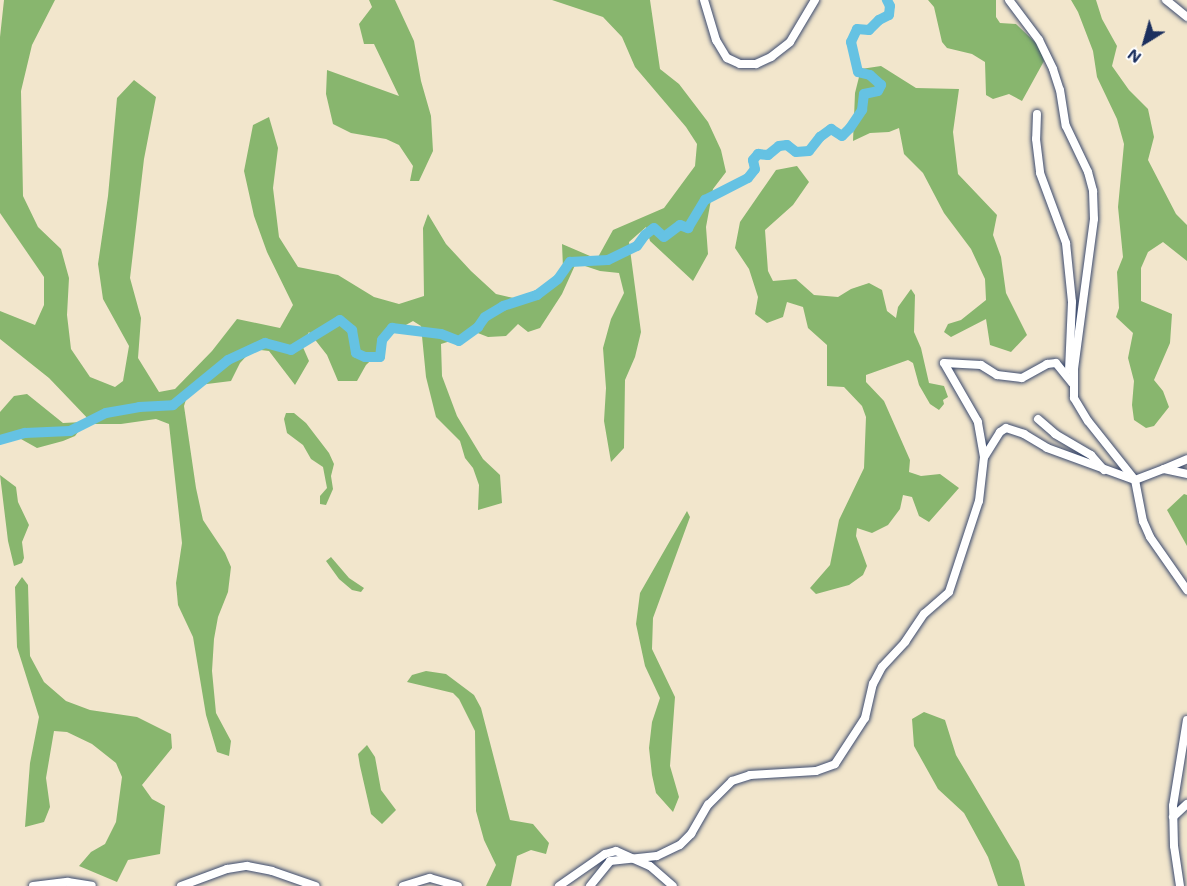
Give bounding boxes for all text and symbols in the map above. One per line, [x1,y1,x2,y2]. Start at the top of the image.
north arrow [1115,12,1175,72]
text: N [1123,45,1145,69]

